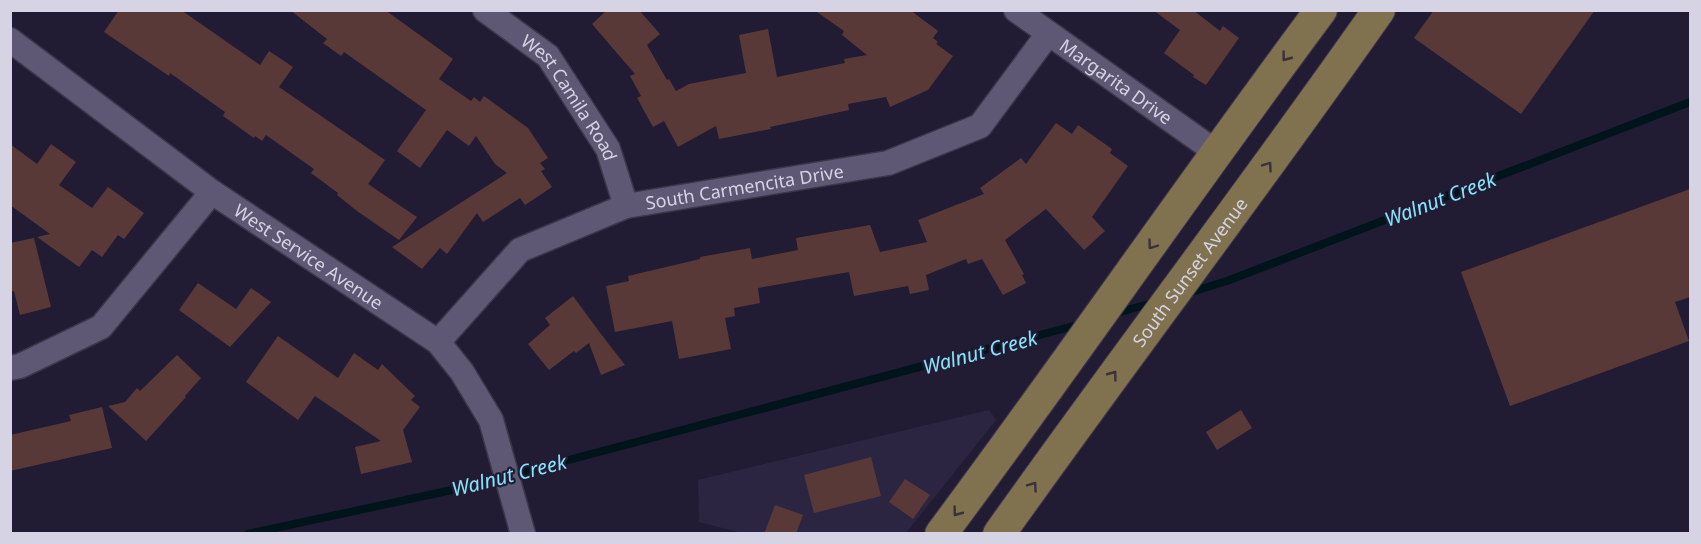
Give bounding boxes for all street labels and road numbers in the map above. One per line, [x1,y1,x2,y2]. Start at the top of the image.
street label: West Camila Road [517,29,623,163]
street label: Margarita Drive [1055,33,1177,129]
street label: South Carmencita Drive [644,158,845,215]
street label: South Sunset Avenue [1127,193,1252,351]
street label: West Service Avenue [230,198,388,314]

